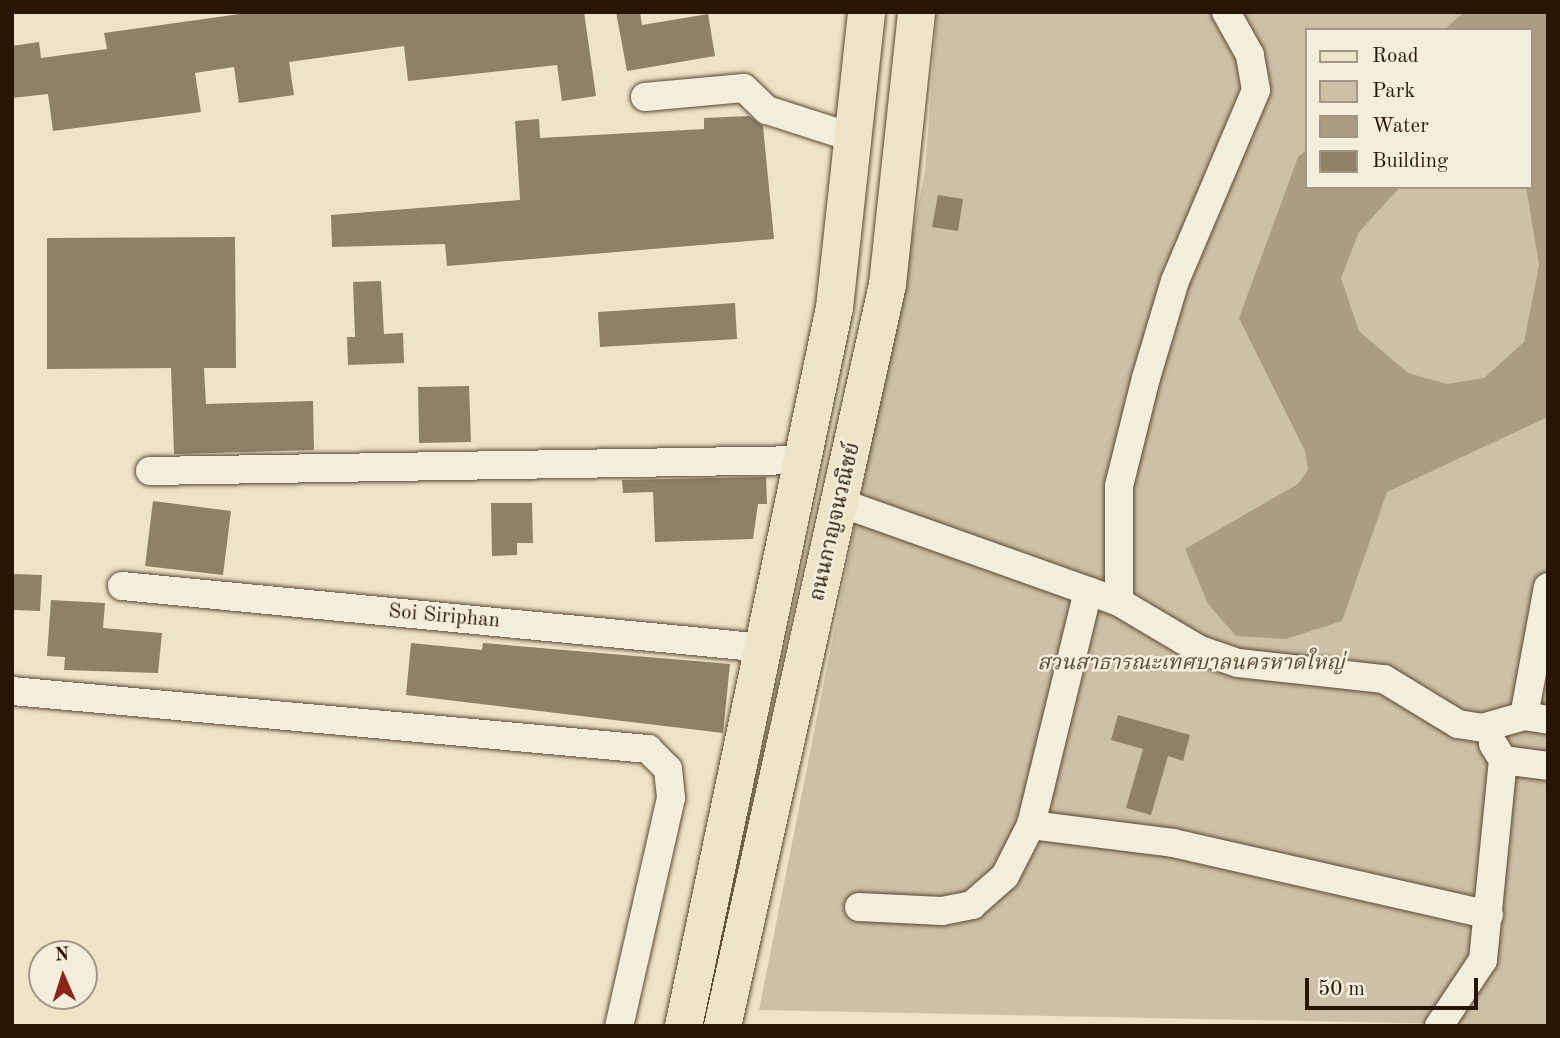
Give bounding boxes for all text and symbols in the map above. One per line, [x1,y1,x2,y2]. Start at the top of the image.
legend [1304,28,1532,189]
text: Road [1372,46,1419,67]
text: Park [1372,81,1415,102]
text: Water [1372,116,1429,137]
text: Building [1372,151,1448,172]
street label: ถนนกาญจนวณิชย์ [806,440,866,604]
street label: Soi Siriphan [387,600,501,634]
park label: สวนสาธารณะเทศบาลนครหาดใหญ่ [1037,651,1345,677]
north arrow [28,940,98,1010]
text: N [54,946,70,965]
scale bar [1308,964,1481,1008]
text: 50 m [1318,979,1365,1000]

